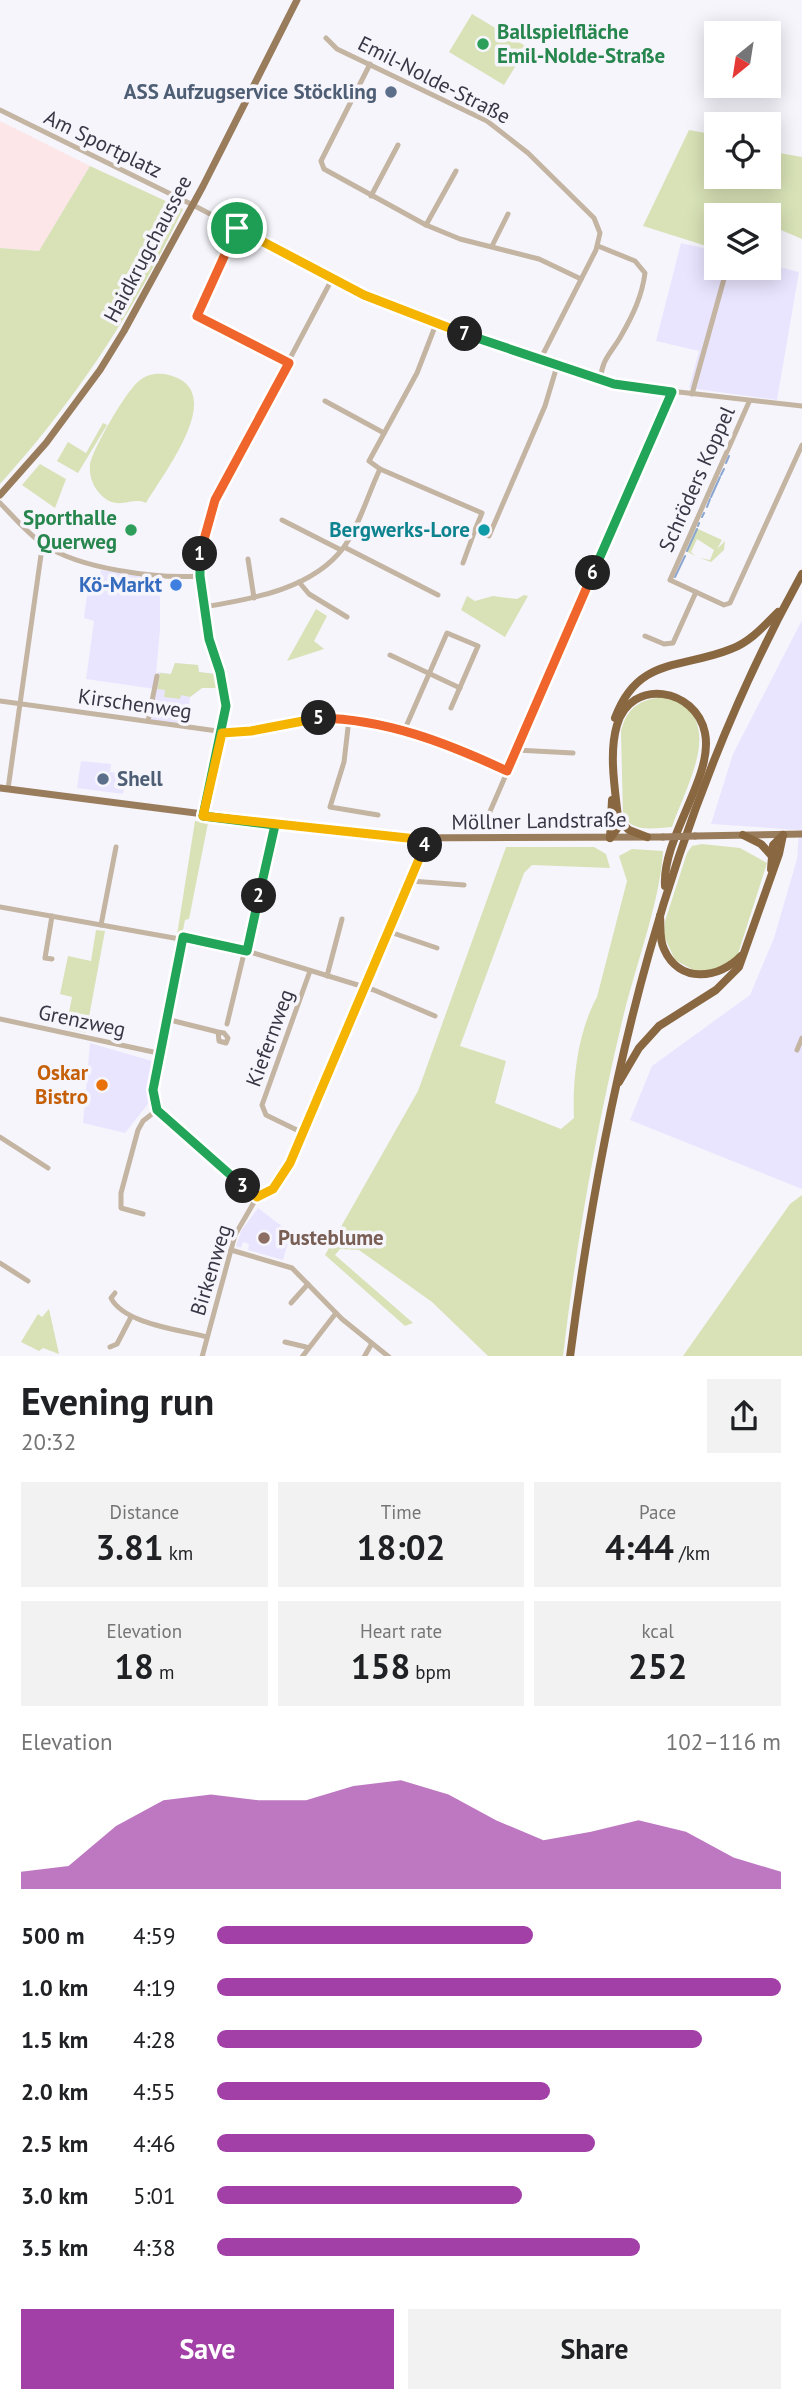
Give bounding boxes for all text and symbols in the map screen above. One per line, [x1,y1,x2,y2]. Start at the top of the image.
place label: Ballspielfläche Emil-Nolde-Straße [497,18,665,69]
north arrow [704,21,780,98]
map controls [704,21,781,280]
street label: Emil-Nolde-Straße [353,29,515,130]
marker: Ballspielfläche Emil-Nolde-Straße [475,36,491,52]
place label: ASS Aufzugservice Stöckling [124,78,377,105]
marker: ASS Aufzugservice Stöckling [383,84,399,100]
street label: Am Sportplatz [40,103,167,184]
button: locate [704,112,781,189]
street label: Haidkrugchaussee [97,171,198,327]
pin [207,198,267,258]
button: layers [704,203,781,280]
icon: arrive [218,209,256,247]
pin: 7 [448,316,482,352]
text: 7 [459,321,470,345]
street label: Schröders Koppel [652,402,741,556]
place label: Sporthalle Querweg [23,504,117,555]
place label: Bergwerks-Lore [329,516,470,543]
marker: Sporthalle Querweg [123,522,139,538]
marker: Bergwerks-Lore [476,522,492,538]
pin: 1 [182,536,218,572]
text: 1 [194,541,205,565]
pin: 6 [576,556,610,590]
text: 6 [587,560,598,584]
place label: Kö-Markt [79,571,163,598]
marker: Kö-Markt [168,577,184,593]
street label: Kirschenweg [77,682,194,725]
pin: 5 [302,700,336,736]
text: 5 [313,705,324,729]
place label: Shell [117,765,163,792]
marker: Shell [95,771,111,787]
street label: Möllner Landstraße [451,805,627,836]
pin: 4 [408,828,442,862]
text: 4 [419,832,430,856]
pin: 2 [242,878,276,914]
text: 2 [253,883,264,907]
street label: Kiefernweg [239,985,300,1090]
street label: Grenzweg [36,998,128,1043]
place label: Oskar Bistro [35,1059,89,1110]
marker: Oskar Bistro [94,1077,110,1093]
pin: 3 [226,1168,260,1204]
text: 3 [237,1173,248,1197]
street label: Birkenweg [184,1221,237,1319]
place label: Pusteblume [278,1224,384,1251]
marker: Pusteblume [256,1230,272,1246]
text: Evening run [21,1376,214,1425]
button: share [707,1379,781,1453]
text: 20:32 [21,1427,76,1456]
text: Distance [110,1500,179,1524]
text: Time [381,1500,421,1524]
text: Pace [639,1500,676,1524]
text: 3.81 [95,1524,164,1570]
text: 18:02 [357,1524,445,1570]
text: 4:44 [605,1524,674,1570]
text: km [164,1541,193,1565]
text: /km [674,1541,710,1565]
text: Elevation [106,1619,182,1643]
text: Heart rate [360,1619,442,1643]
text: kcal [641,1619,674,1643]
text: 18 [114,1643,154,1689]
text: 158 [351,1643,410,1689]
text: 252 [628,1643,687,1689]
text: m [154,1660,174,1684]
text: bpm [410,1660,451,1684]
text: Elevation [21,1727,113,1756]
text: 102–116 m [666,1727,781,1756]
text: 500 m [21,1921,84,1950]
text: 4:59 [133,1921,176,1950]
text: 1.0 km [21,1973,88,2002]
text: 4:19 [133,1973,176,2002]
text: 1.5 km [21,2025,88,2054]
text: 4:28 [133,2025,176,2054]
text: 2.0 km [21,2077,88,2106]
text: 4:55 [133,2077,176,2106]
text: 2.5 km [21,2129,88,2158]
text: 4:46 [133,2129,176,2158]
text: 3.0 km [21,2181,88,2210]
text: 5:01 [133,2181,176,2210]
text: 3.5 km [21,2233,88,2262]
text: 4:38 [133,2233,176,2262]
button: Save [21,2309,394,2389]
button: Share [408,2309,781,2389]

